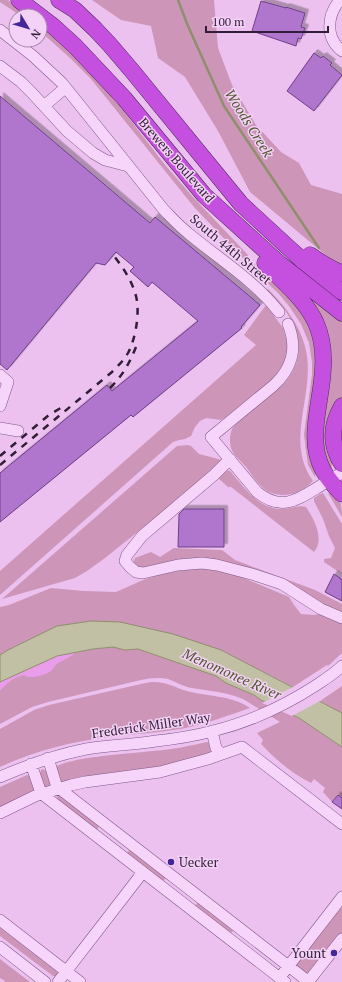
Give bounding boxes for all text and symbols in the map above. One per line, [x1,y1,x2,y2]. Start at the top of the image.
north arrow [8,8,48,48]
scale bar [206,8,328,34]
text: 100 m [212,14,245,29]
text: N [27,27,44,42]
water label: Woods Creek [221,85,278,161]
street label: Brewers Boulevard [135,114,219,206]
street label: South 44th Street [186,210,276,289]
water label: Menomonee River [179,643,285,704]
street label: Frederick Miller Way [91,708,212,742]
place label: Uecker [179,853,218,871]
marker: Uecker [166,857,176,867]
place label: Yount [292,944,326,962]
marker: Yount [329,948,339,958]

